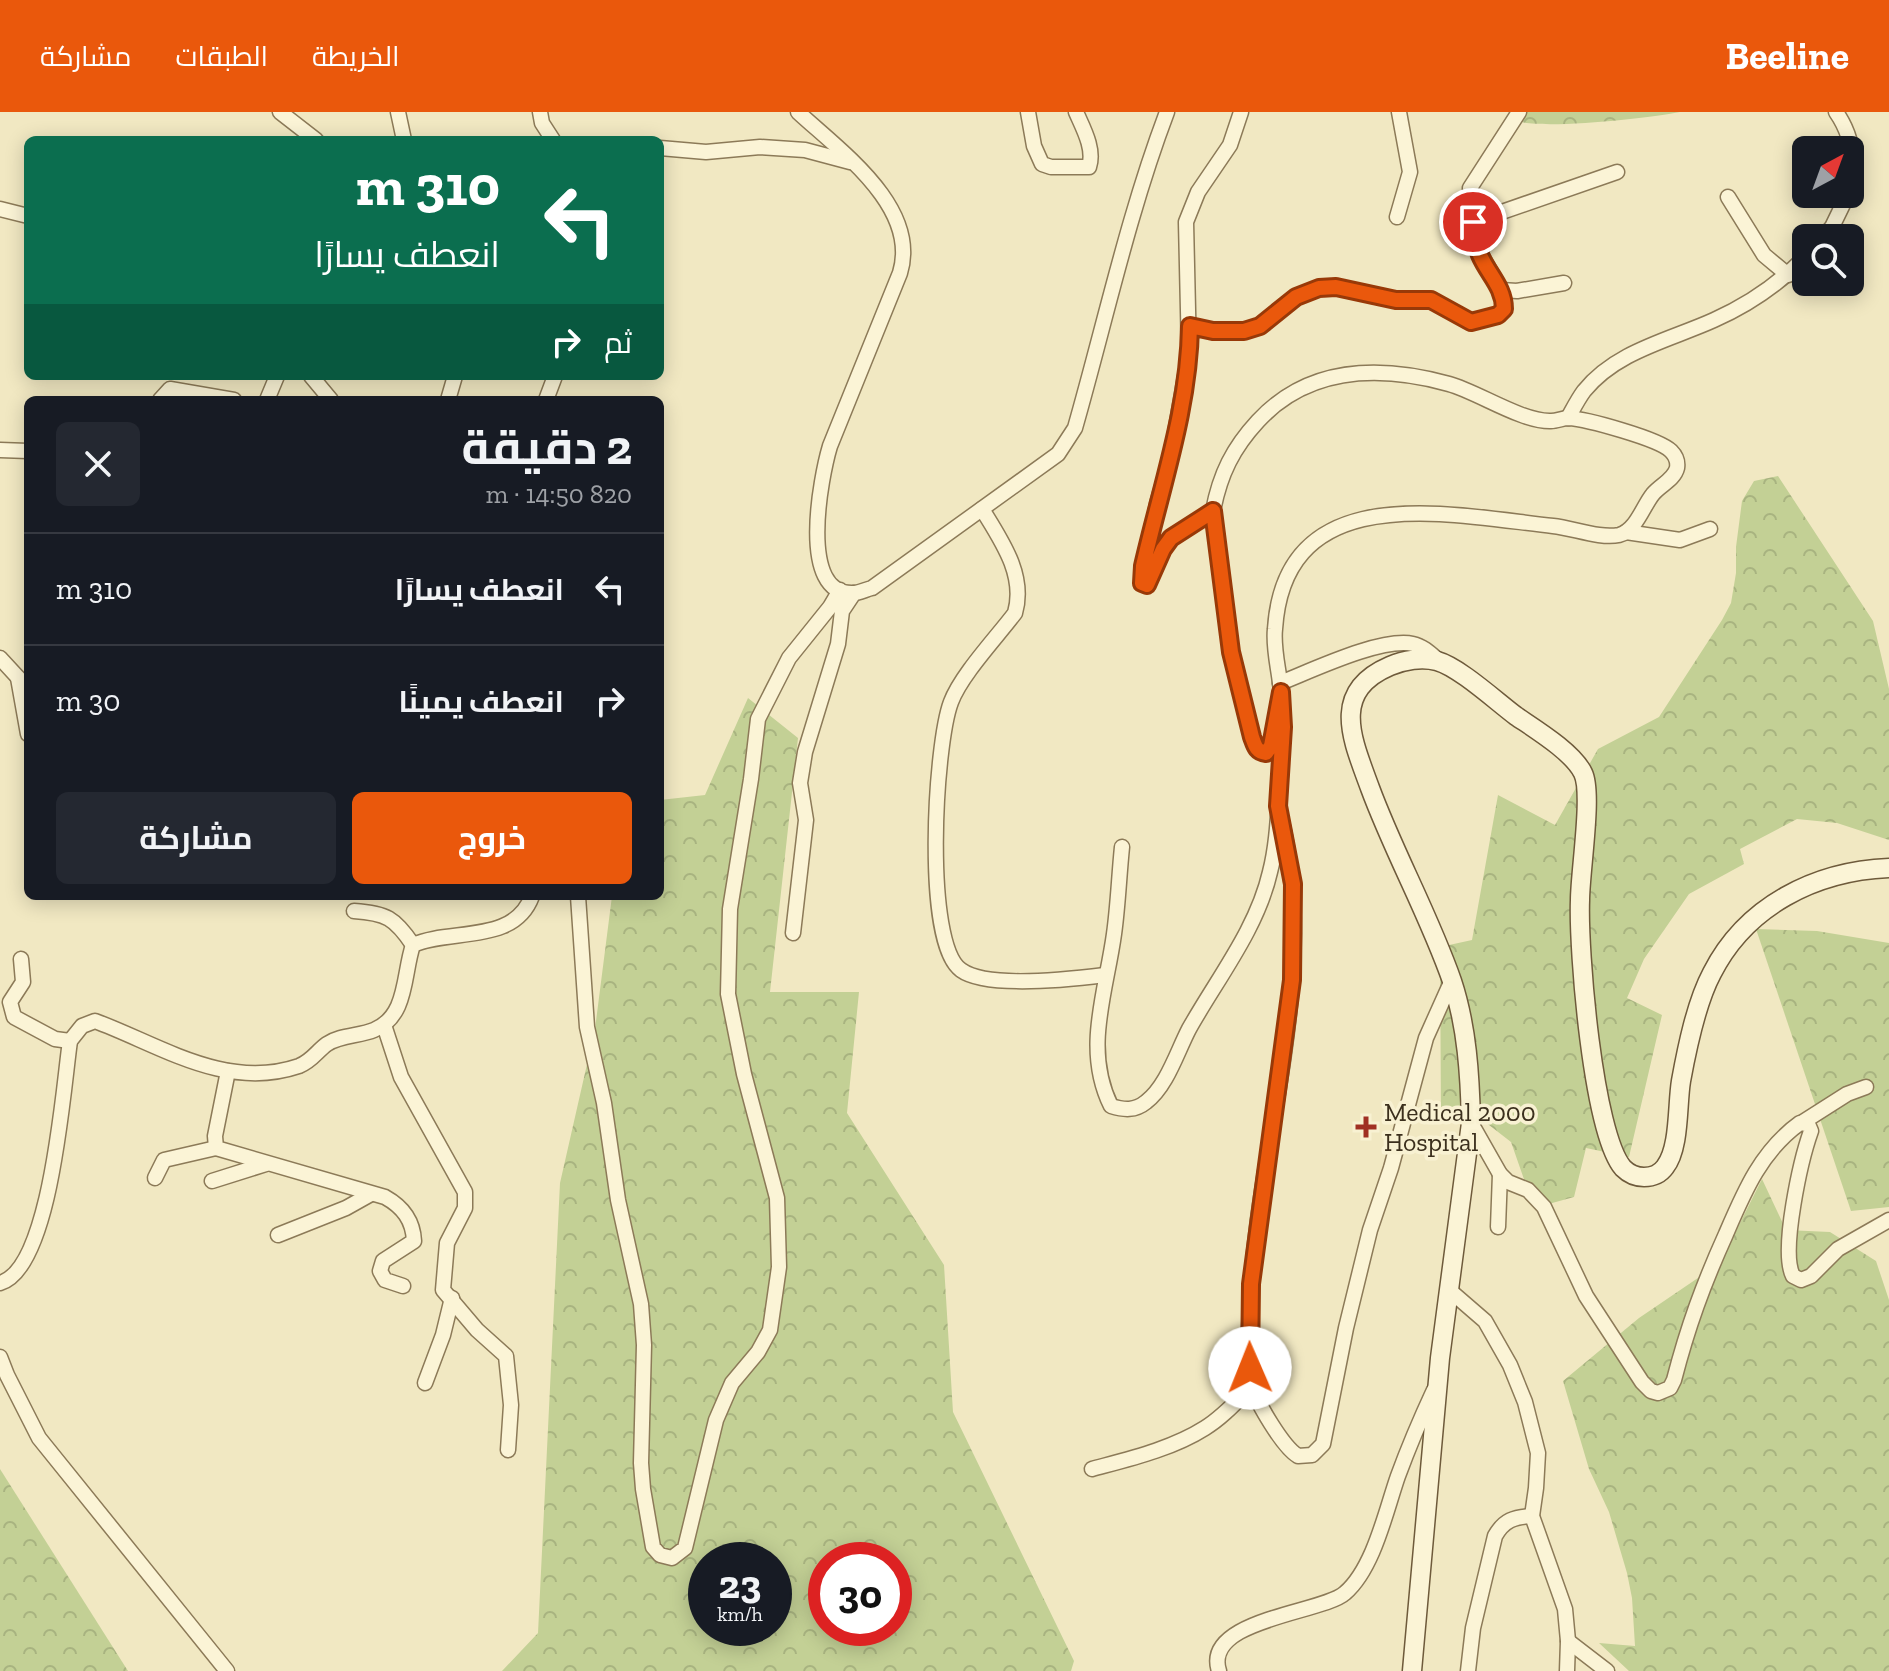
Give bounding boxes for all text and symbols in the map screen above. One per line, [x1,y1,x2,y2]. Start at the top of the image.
text: Beeline [1726,33,1849,79]
text: مشاركة [40,40,131,73]
text: الطبقات [175,40,268,73]
text: الخريطة [312,40,399,73]
north arrow [1792,136,1864,208]
map controls [1792,136,1864,296]
text: 310 m [356,152,500,219]
icon: left [528,168,632,272]
pin [1439,188,1507,256]
icon: arrive [1451,200,1495,244]
button: search [1792,224,1864,296]
text: انعطف يسارًا [314,233,500,276]
icon: right [544,320,588,364]
text: ثم [604,325,632,361]
text: 2 دقيقة [462,419,632,476]
button: close [56,422,140,506]
text: 820 m · 14:50 [486,478,632,510]
icon: left [588,567,632,611]
text: 310 m [56,571,132,607]
text: انعطف يسارًا [395,572,564,608]
icon: right [588,679,632,723]
text: 30 m [56,683,121,719]
text: انعطف يمينًا [398,684,564,720]
button: مشاركة [56,792,336,884]
button: خروج [352,792,632,884]
place label: Medical 2000 Hospital [1384,1096,1536,1158]
marker: Medical 2000 Hospital [1355,1116,1377,1138]
position arrow [1208,1326,1292,1410]
speed limit sign: 30 [808,1542,912,1646]
text: 23 [719,1560,761,1608]
text: km/h [717,1602,763,1626]

